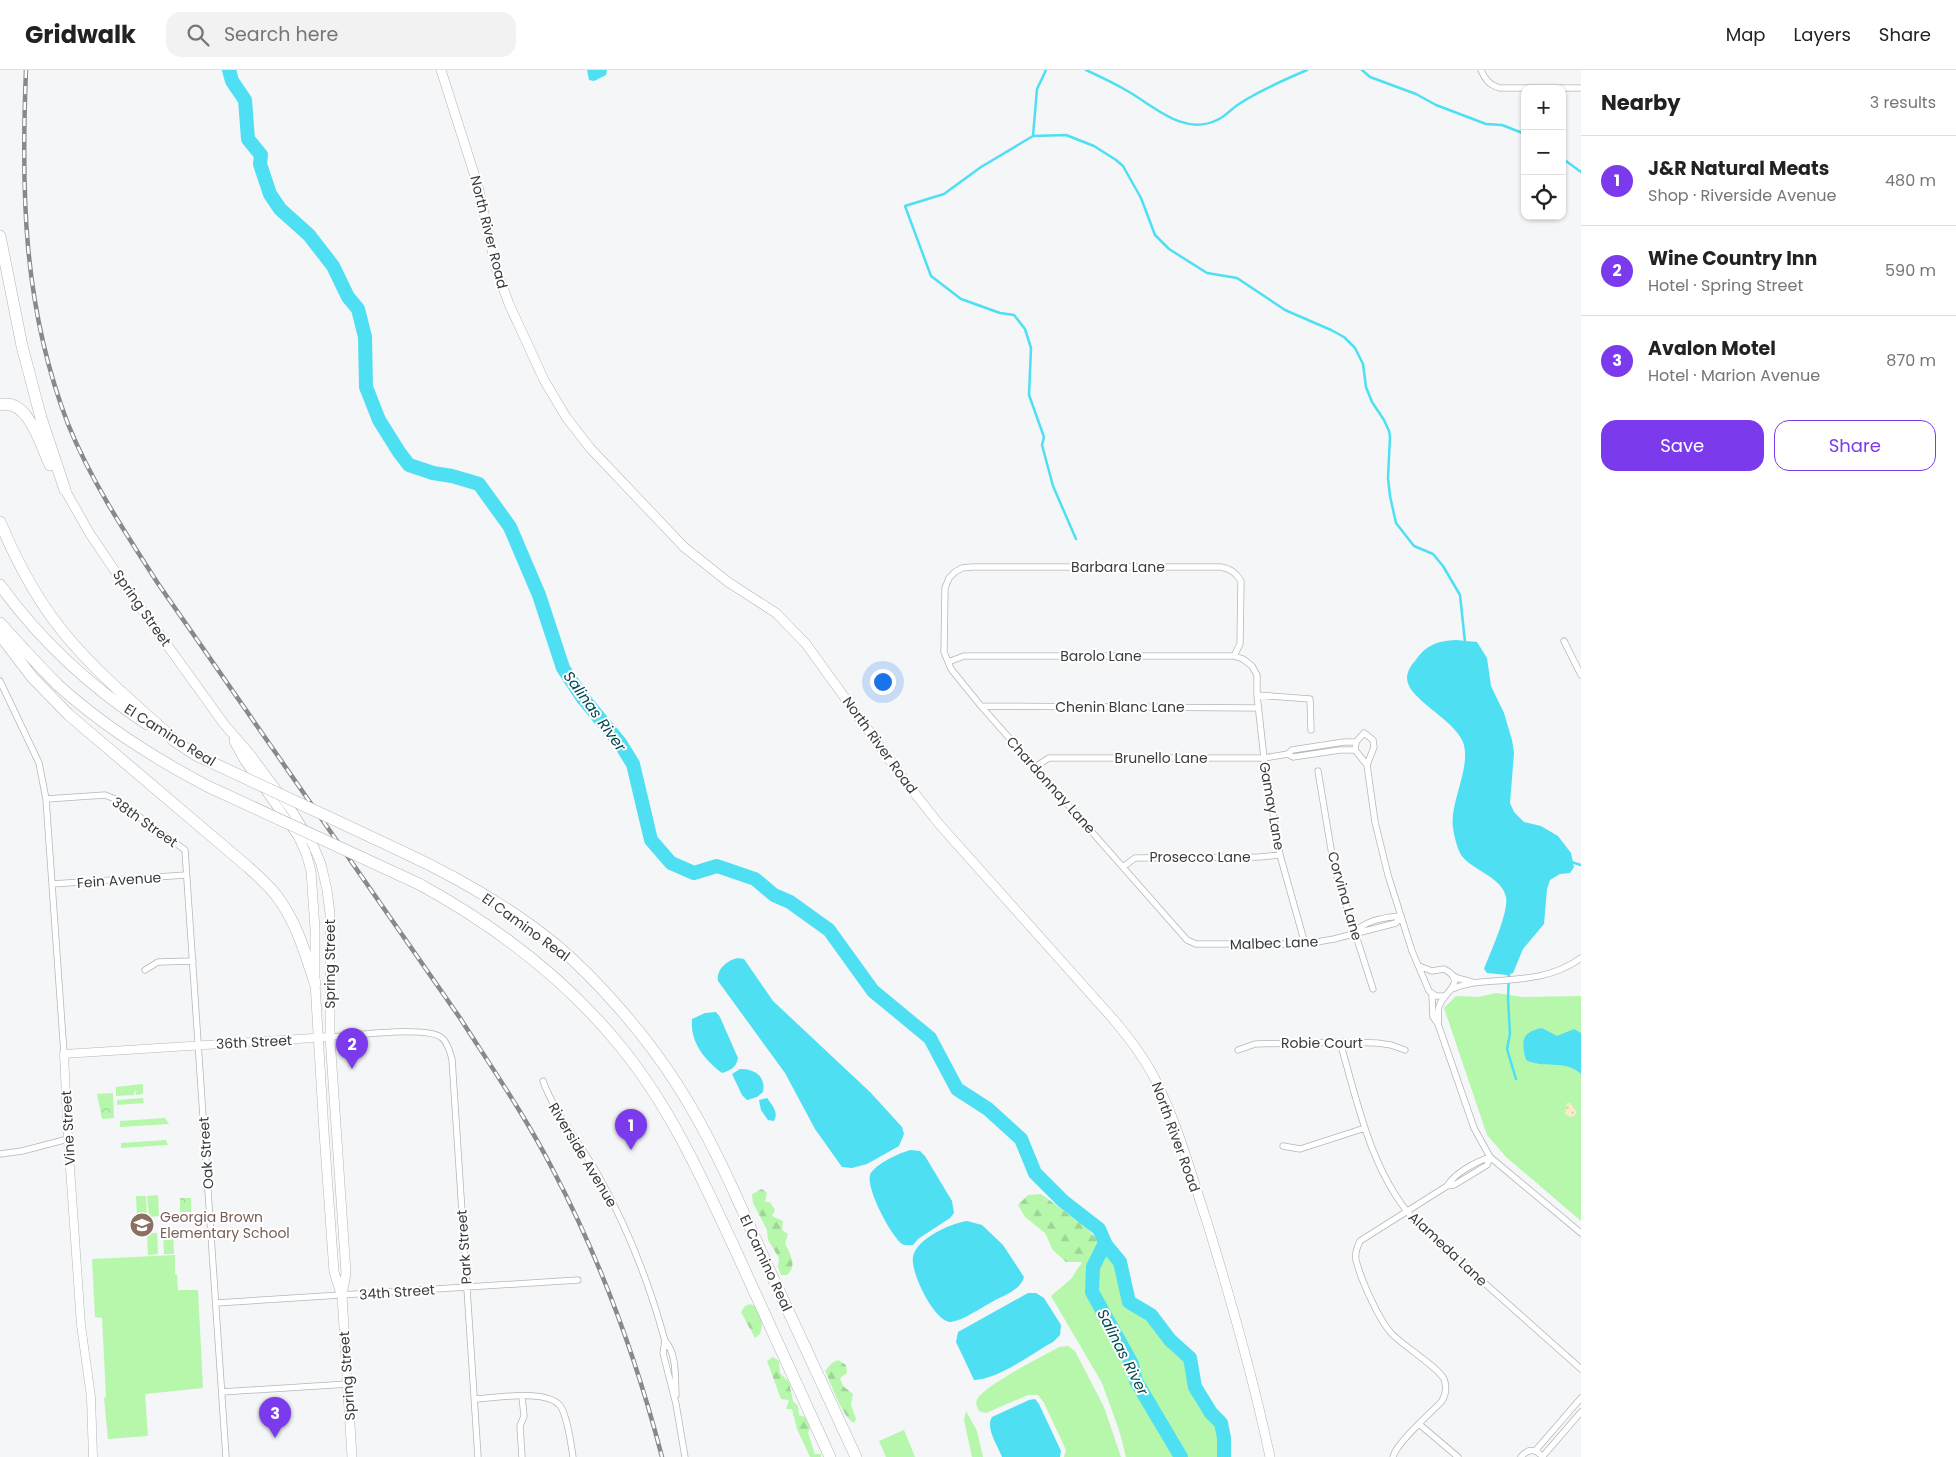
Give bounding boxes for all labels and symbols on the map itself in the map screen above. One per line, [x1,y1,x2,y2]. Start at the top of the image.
street label: North River Road [465,173,513,291]
street label: Barbara Lane [1071,557,1165,577]
street label: Spring Street [108,566,176,650]
street label: Barolo Lane [1060,646,1142,666]
water label: Salinas River [559,667,631,756]
your location [870,669,896,695]
street label: North River Road [838,692,922,798]
street label: Chenin Blanc Lane [1055,697,1185,717]
street label: El Camino Real [120,699,220,771]
street label: Chardonnay Lane [1002,732,1100,838]
street label: Brunello Lane [1114,748,1208,768]
street label: Gamay Lane [1254,760,1290,852]
street label: 38th Street [108,792,182,852]
street label: Prosecco Lane [1149,847,1251,867]
street label: Corvina Lane [1323,849,1367,943]
street label: Fein Avenue [76,867,162,893]
street label: El Camino Real [478,888,574,966]
street label: Spring Street [320,919,340,1009]
street label: Malbec Lane [1229,931,1319,955]
pin: 2 [336,1028,368,1069]
street label: 36th Street [216,1030,292,1054]
street label: Robie Court [1281,1033,1363,1053]
street label: North River Road [1147,1079,1205,1195]
street label: Vine Street [56,1090,80,1166]
street label: Riverside Avenue [544,1099,622,1211]
pin: 1 [615,1109,647,1150]
street label: Oak Street [193,1116,219,1190]
place label: Georgia Brown Elementary School [160,1207,290,1243]
street label: Alameda Lane [1404,1207,1492,1291]
street label: Park Street [451,1209,477,1285]
school or university icon: Georgia Brown Elementary School [129,1212,155,1238]
street label: El Camino Real [735,1212,797,1314]
street label: 34th Street [358,1279,436,1305]
water label: Salinas River [1092,1305,1154,1399]
street label: Spring Street [334,1331,360,1421]
pin: 3 [259,1397,291,1438]

